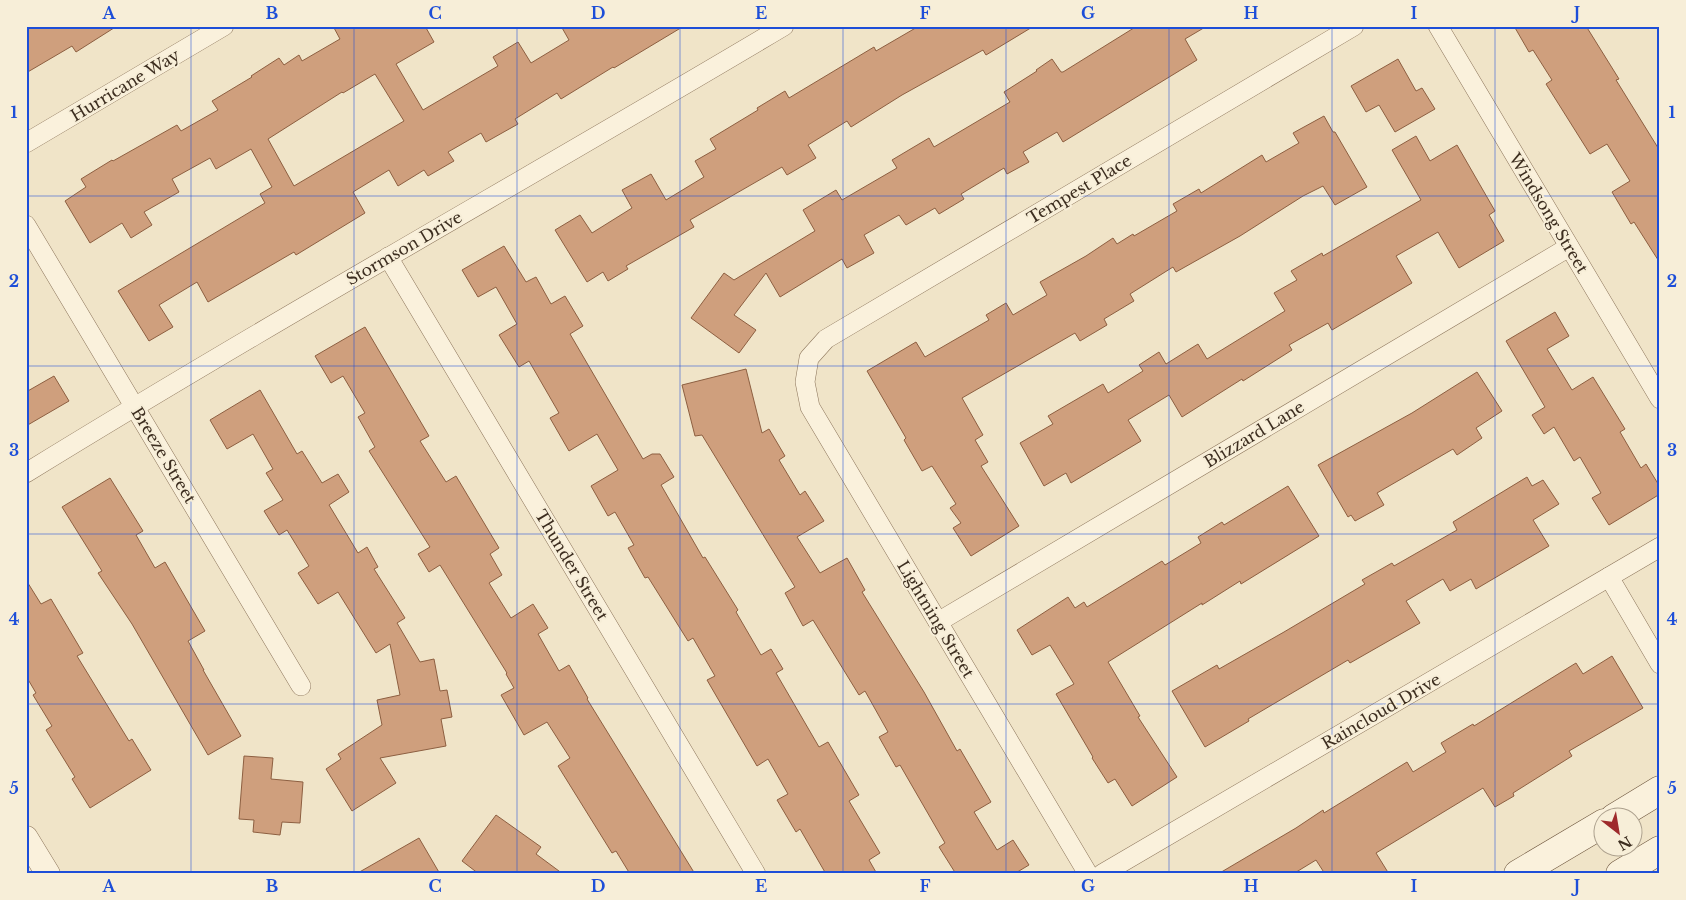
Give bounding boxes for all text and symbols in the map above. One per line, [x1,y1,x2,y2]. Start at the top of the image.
text: A [102,3,117,23]
text: B [266,3,279,23]
text: C [428,3,442,23]
text: D [591,3,605,23]
text: E [755,3,767,23]
text: F [919,3,931,23]
text: G [1081,3,1095,23]
text: H [1243,3,1259,23]
text: I [1411,3,1418,23]
text: J [1571,3,1580,23]
street label: Hurricane Way [67,44,184,125]
text: 1 [11,102,18,122]
text: 1 [1669,102,1676,122]
street label: Windsong Street [1505,148,1593,277]
street label: Tempest Place [1023,150,1135,228]
street label: Stormson Drive [342,207,466,289]
text: 2 [9,271,19,291]
text: 2 [1667,271,1677,291]
street label: Blizzard Lane [1200,396,1308,472]
street label: Breeze Street [127,403,201,507]
text: 3 [9,440,19,460]
text: 3 [1667,440,1677,460]
street label: Thunder Street [531,506,613,624]
street label: Lightning Street [893,557,979,681]
text: 4 [9,609,19,629]
text: 4 [1667,609,1677,629]
street label: Raincloud Drive [1318,669,1444,753]
text: 5 [9,778,19,798]
text: 5 [1667,778,1677,798]
north arrow [1594,808,1644,858]
text: N [1614,832,1635,854]
text: A [102,876,117,896]
text: B [266,876,279,896]
text: C [428,876,442,896]
text: D [591,876,605,896]
text: E [755,876,767,896]
text: F [919,876,931,896]
text: G [1081,876,1095,896]
text: H [1243,876,1259,896]
text: I [1411,876,1418,896]
text: J [1571,876,1580,896]

